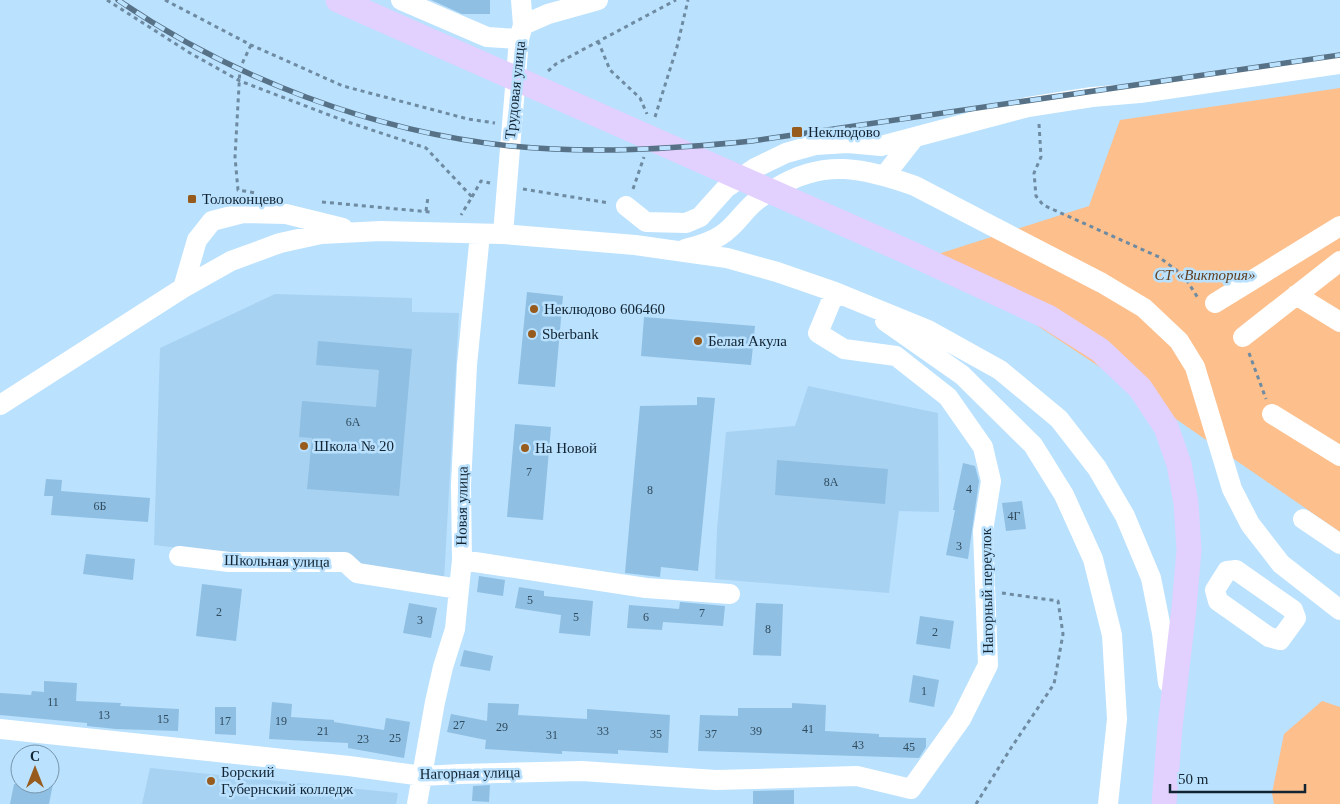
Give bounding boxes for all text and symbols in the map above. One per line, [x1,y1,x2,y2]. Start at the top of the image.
street label: Трудовая улица [502,40,528,140]
place label: Неклюдово [808,124,880,140]
marker: Неклюдово [790,125,804,139]
place label: Толоконцево [202,191,284,207]
marker: Толоконцево [186,193,198,205]
park label: СТ «Виктория» [1155,267,1255,283]
place label: Неклюдово 606460 [544,301,665,317]
marker: Неклюдово 606460 [528,303,540,315]
place label: Sberbank [542,326,599,342]
marker: Sberbank [526,328,538,340]
place label: Белая Акула [708,333,787,349]
marker: Белая Акула [692,335,704,347]
house number: 6А [346,415,361,429]
place label: Школа № 20 [314,438,394,454]
marker: Школа № 20 [298,440,310,452]
place label: На Новой [535,440,597,456]
marker: На Новой [519,442,531,454]
house number: 7 [526,465,532,479]
street label: Новая улица [453,466,471,546]
house number: 8А [824,475,839,489]
house number: 4 [966,482,972,496]
house number: 8 [647,483,653,497]
house number: 6Б [94,499,107,513]
house number: 4Г [1008,509,1021,523]
street label: Нагорный переулок [978,527,996,654]
house number: 3 [956,539,962,553]
street label: Школьная улица [224,552,330,570]
house number: 5 [527,593,533,607]
house number: 2 [216,605,222,619]
house number: 7 [699,606,705,620]
house number: 5 [573,610,579,624]
house number: 6 [643,610,649,624]
house number: 3 [417,613,423,627]
house number: 8 [765,622,771,636]
house number: 2 [932,625,938,639]
house number: 1 [921,684,927,698]
house number: 11 [47,695,59,709]
house number: 13 [98,708,110,722]
house number: 15 [157,712,169,726]
house number: 17 [219,714,231,728]
house number: 19 [275,714,287,728]
house number: 27 [453,718,465,732]
house number: 29 [496,720,508,734]
house number: 41 [802,722,814,736]
house number: 21 [317,724,329,738]
house number: 33 [597,724,609,738]
house number: 39 [750,724,762,738]
house number: 35 [650,727,662,741]
house number: 37 [705,727,717,741]
house number: 31 [546,728,558,742]
house number: 25 [389,731,401,745]
house number: 23 [357,732,369,746]
house number: 43 [852,738,864,752]
house number: 45 [903,740,915,754]
north arrow [10,744,60,794]
text: С [30,749,40,764]
scale bar [1170,762,1305,794]
place label: Борский Губернский колледж [221,764,354,797]
street label: Нагорная улица [420,764,521,782]
text: 50 m [1178,771,1209,787]
marker: Борский Губернский колледж [205,775,217,787]

